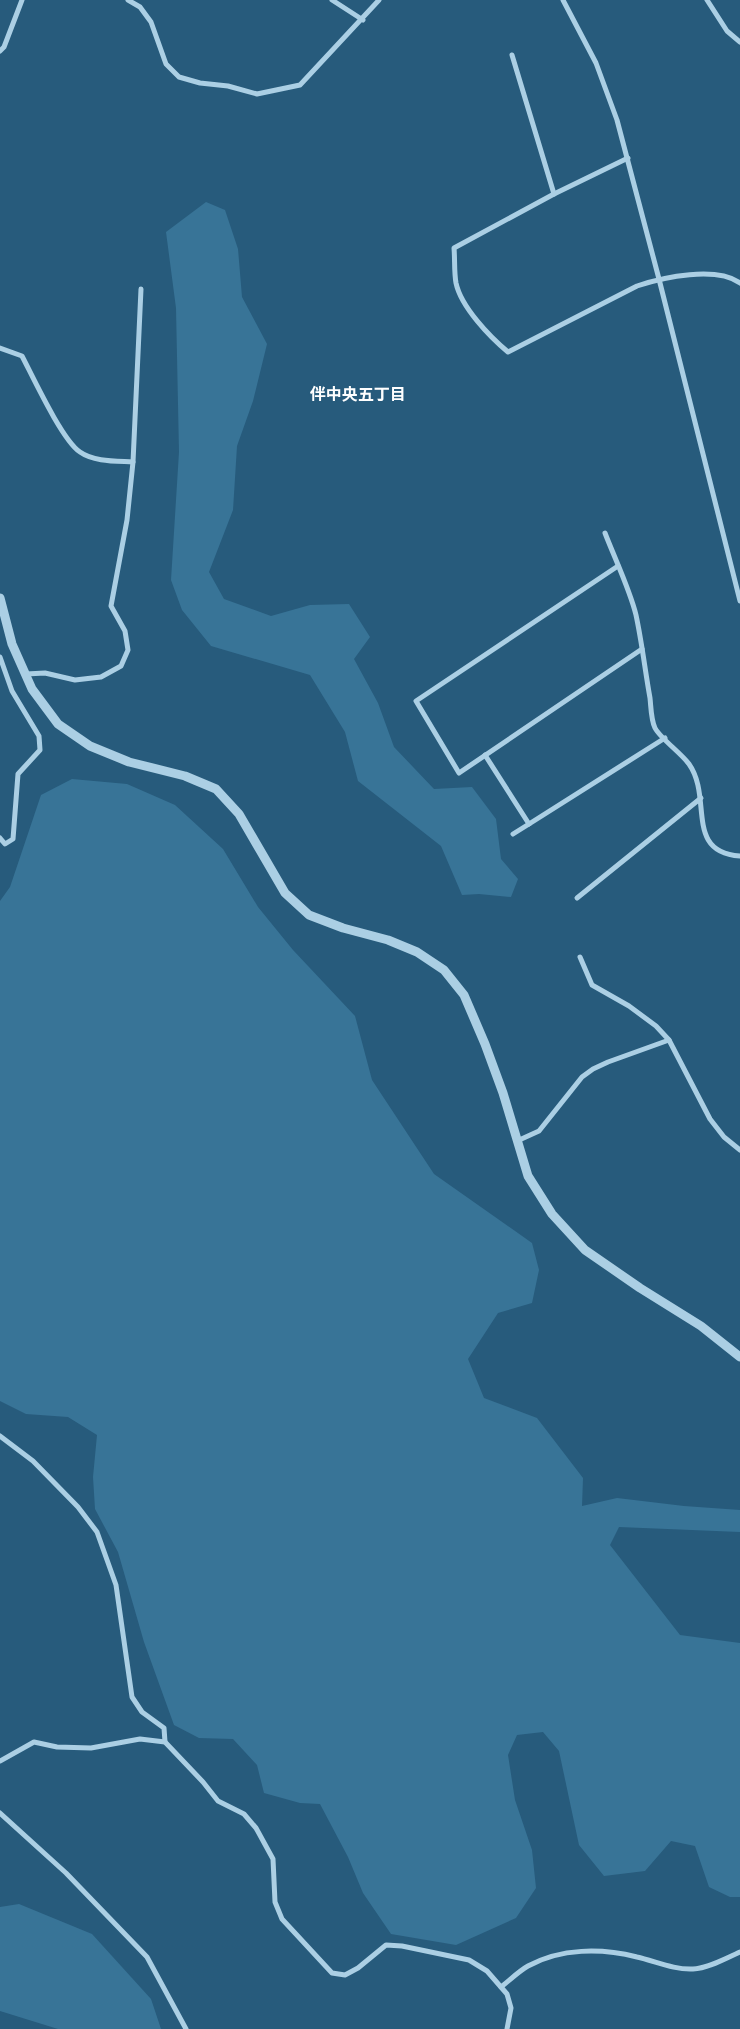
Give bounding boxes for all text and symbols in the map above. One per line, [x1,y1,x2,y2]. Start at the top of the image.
district label: 伴中央五丁目 [309,384,406,403]

